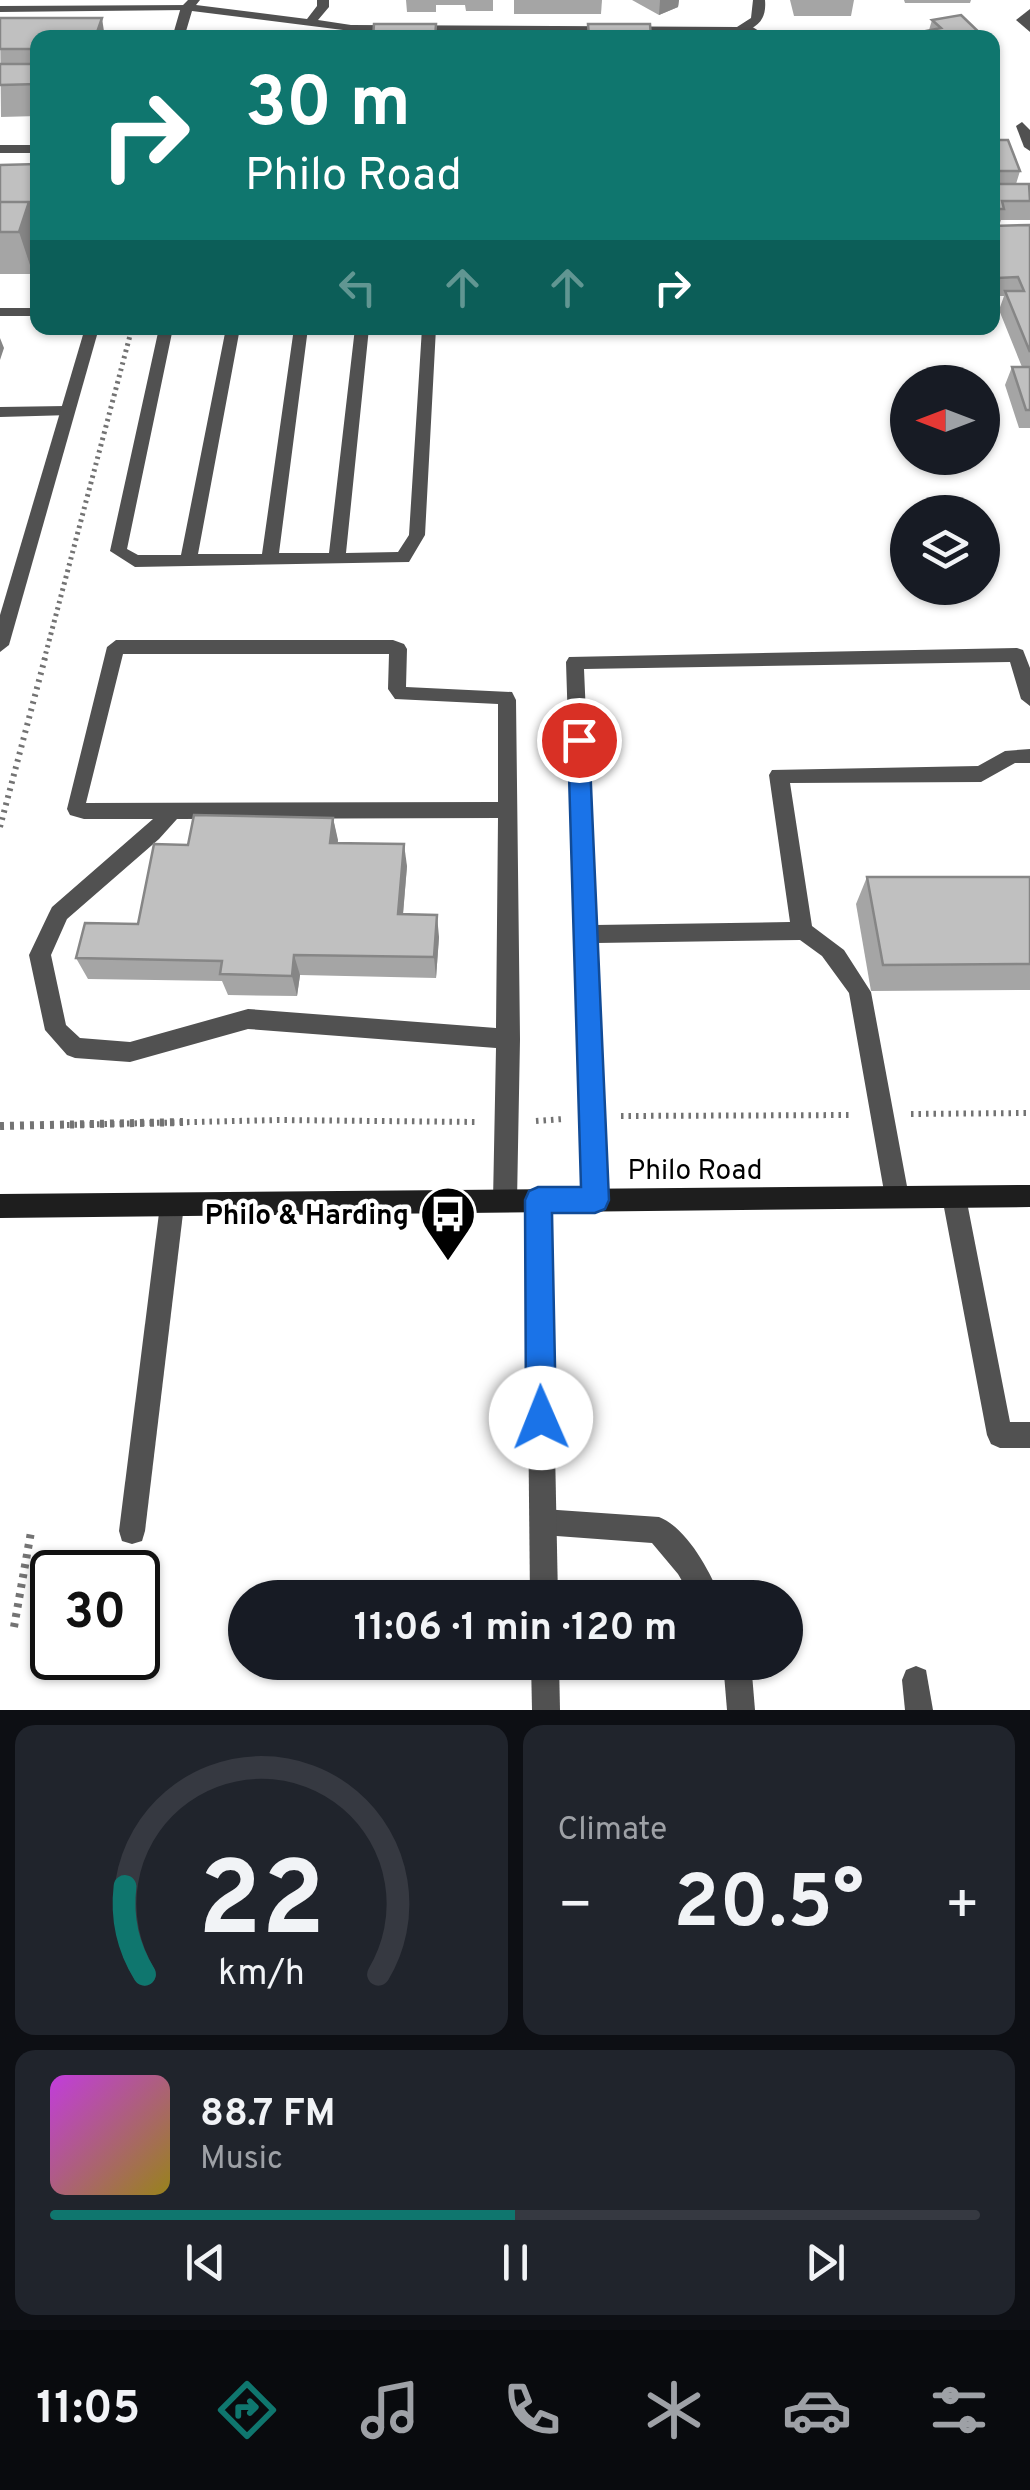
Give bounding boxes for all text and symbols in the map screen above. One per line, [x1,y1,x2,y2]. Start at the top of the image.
text: 30 m [245,62,411,151]
icon: right [80,70,210,200]
text: Philo Road [245,149,462,206]
icon: left [330,260,385,315]
icon: ahead [435,260,490,315]
icon: ahead [540,260,595,315]
icon: right [645,260,700,315]
north arrow [890,365,1000,475]
map controls [890,365,1000,605]
button: layers [890,495,1000,605]
pin [537,698,622,783]
icon: arrive [552,713,607,768]
street label: Philo Road [628,1154,762,1190]
bus stop icon: Philo & Harding [418,1184,478,1263]
place label: Philo & Harding [205,1199,409,1235]
position arrow [489,1366,593,1470]
speed limit sign: 30 [30,1550,160,1680]
text: 11:06 · 1 min · 120 m [354,1605,677,1654]
text: Climate [558,1811,667,1851]
text: 22 [198,1840,325,1972]
text: 20.5° [674,1859,864,1954]
text: − [558,1873,593,1943]
text: + [945,1873,980,1943]
text: km/h [218,1952,305,1998]
text: 88.7 FM [200,2091,336,2140]
text: Music [200,2140,283,2180]
icon: previous [178,2235,233,2290]
icon: pause [488,2235,543,2290]
icon: next [798,2235,853,2290]
icon: directions [212,2375,282,2445]
icon: music [355,2375,425,2445]
icon: phone [497,2375,567,2445]
icon: climate [639,2375,709,2445]
icon: car [782,2375,852,2445]
icon: filters [924,2375,994,2445]
text: 11:05 [36,2382,140,2439]

